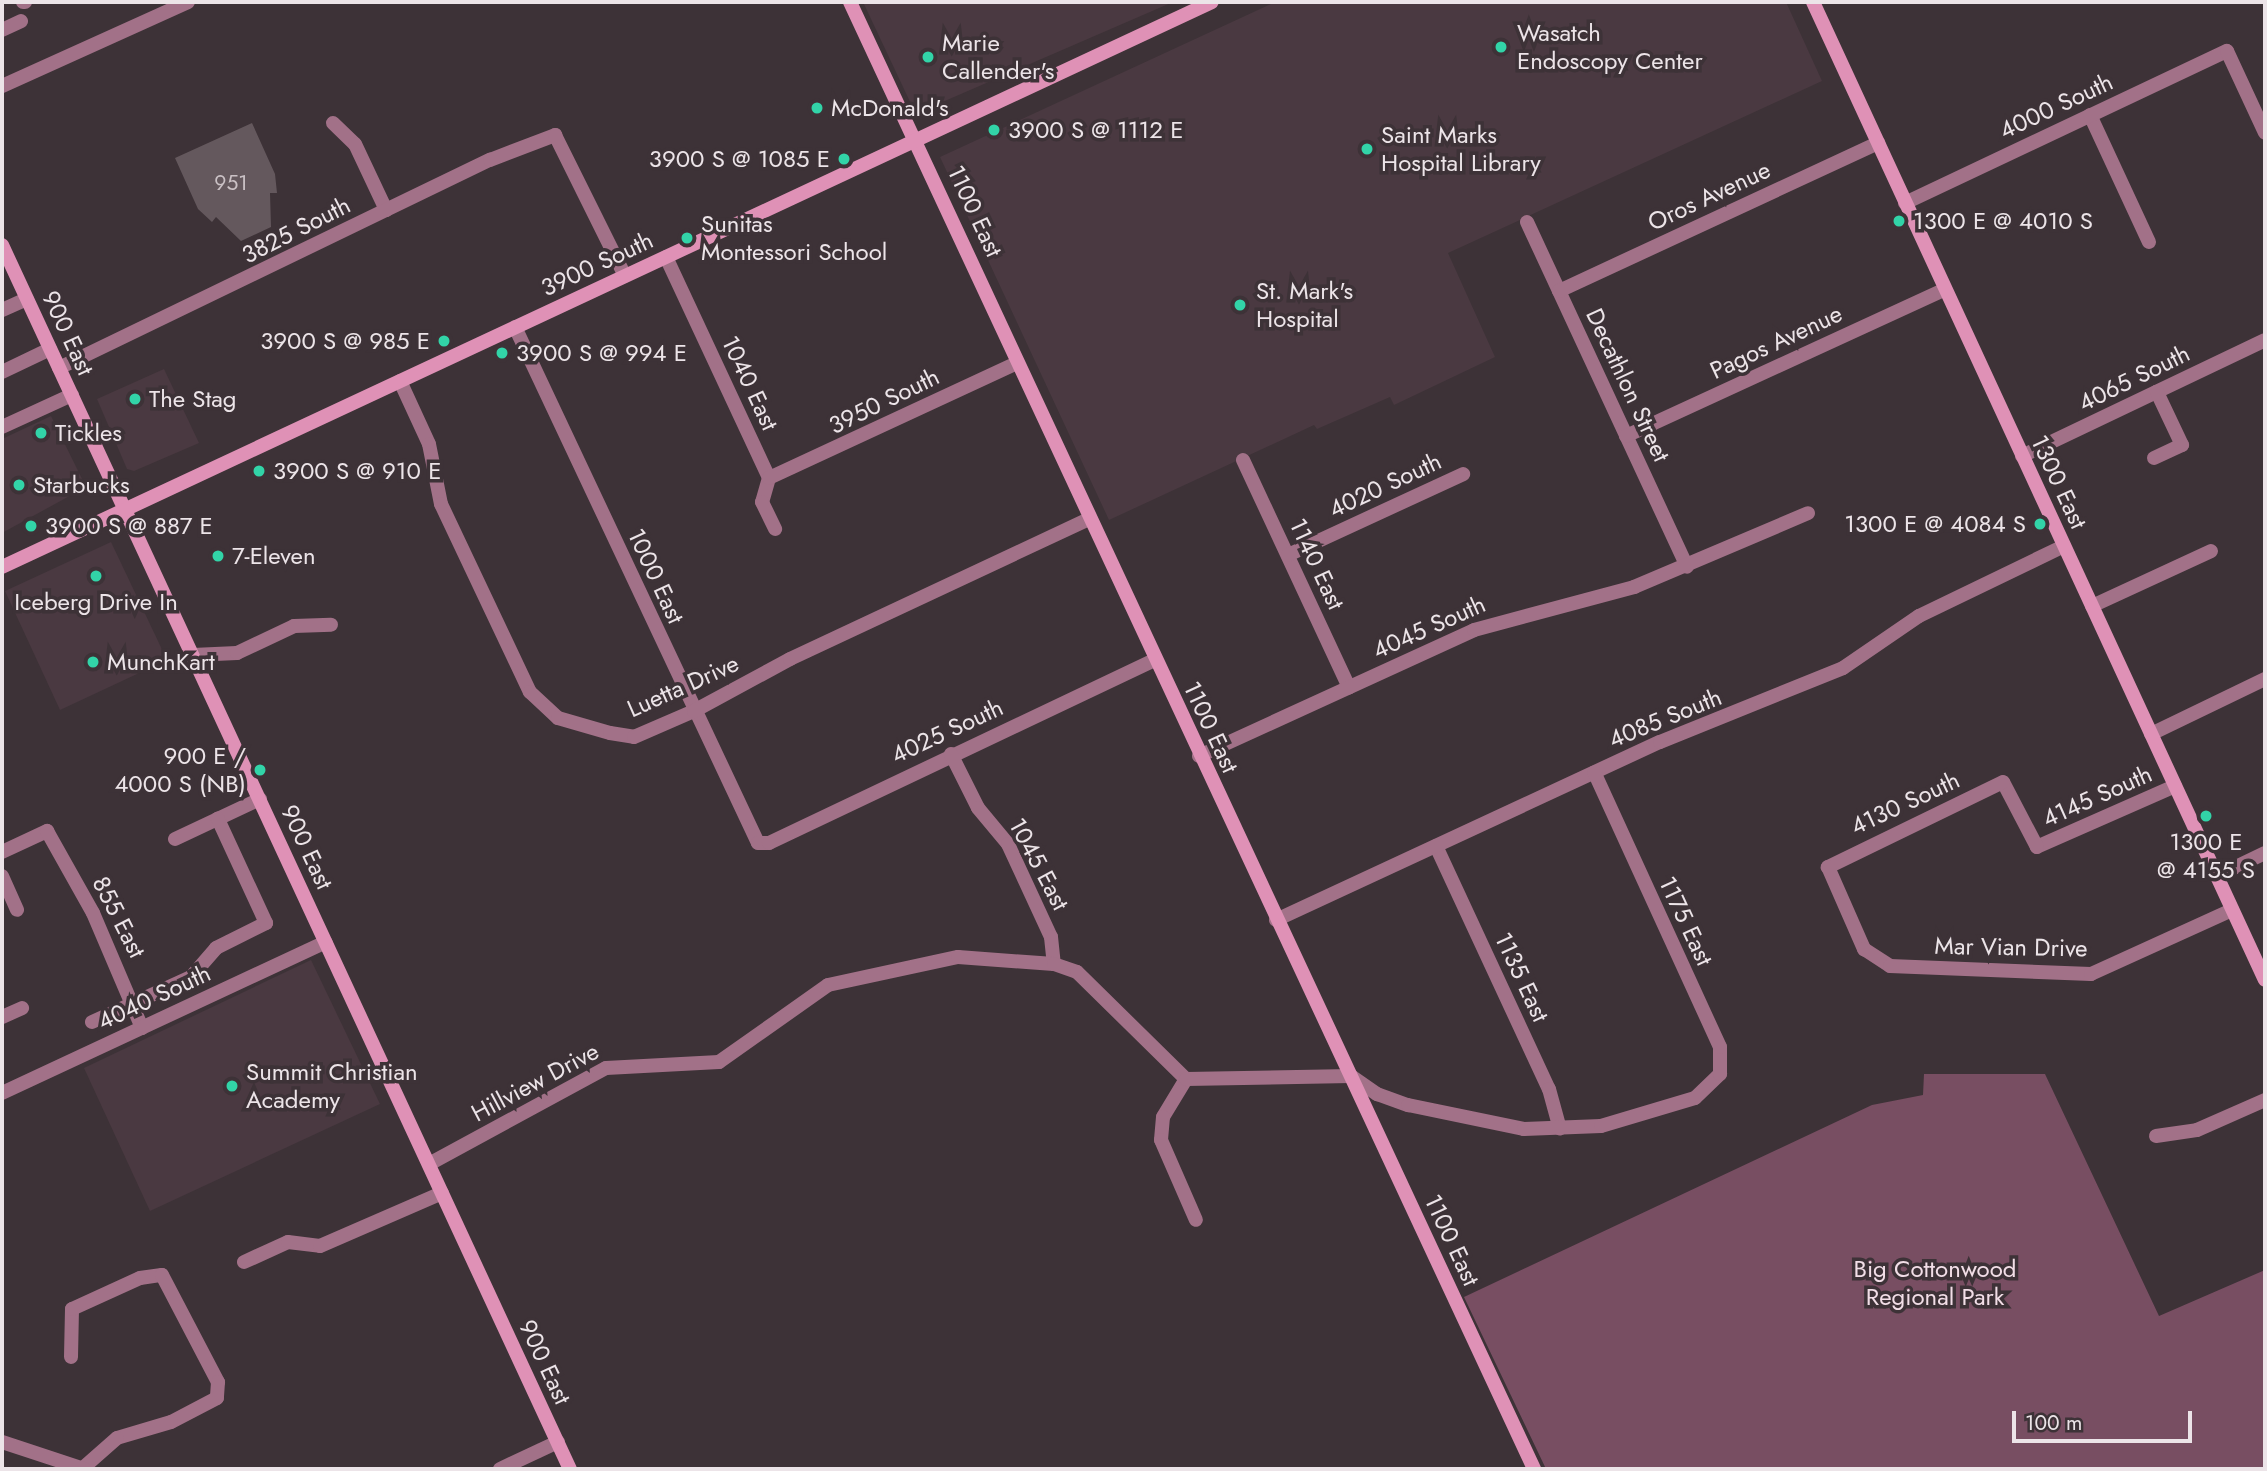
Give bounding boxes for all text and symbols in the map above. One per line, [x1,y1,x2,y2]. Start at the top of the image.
place label: Wasatch Endoscopy Center [1517,19,1703,75]
place label: Marie Callender's [942,29,1054,85]
marker: Wasatch Endoscopy Center [1491,37,1511,57]
marker: Marie Callender's [920,49,936,65]
street label: 4000 South [1995,67,2117,145]
place label: McDonald's [831,94,949,122]
marker: McDonald's [809,100,825,116]
place label: 3900 S @ 1112 E [1008,116,1183,144]
place label: Saint Marks Hospital Library [1381,121,1541,177]
marker: 3900 S @ 1112 E [986,122,1002,138]
marker: Saint Marks Hospital Library [1359,141,1375,157]
place label: 3900 S @ 1085 E [649,145,830,173]
marker: 3900 S @ 1085 E [836,151,852,167]
street label: Oros Avenue [1643,155,1775,237]
street label: 1100 East [941,161,1009,261]
house number: 951 [214,170,248,196]
street label: 3825 South [237,190,355,270]
place label: 1300 E @ 4010 S [1913,207,2093,235]
place label: Sunitas Montessori School [701,210,887,266]
marker: 1300 E @ 4010 S [1891,213,1907,229]
street label: 3900 South [536,226,658,302]
marker: Sunitas Montessori School [679,230,695,246]
place label: St. Mark's Hospital [1256,277,1353,333]
street label: 900 East [36,286,100,380]
marker: St. Mark's Hospital [1230,295,1250,315]
street label: Pagos Avenue [1705,299,1847,385]
street label: Decathlon Street [1580,304,1676,466]
place label: 3900 S @ 985 E [260,327,430,355]
street label: 1040 East [716,331,784,435]
marker: 3900 S @ 985 E [436,333,452,349]
place label: 3900 S @ 994 E [516,339,687,367]
street label: 4065 South [2074,339,2194,417]
marker: 3900 S @ 994 E [494,345,510,361]
street label: 3950 South [824,362,944,440]
place label: The Stag [149,385,236,413]
marker: The Stag [127,391,143,407]
place label: Tickles [55,419,122,447]
marker: Tickles [33,425,49,441]
street label: 1300 East [2025,431,2093,533]
street label: 4020 South [1324,446,1446,524]
place label: 3900 S @ 910 E [273,457,441,485]
marker: 3900 S @ 910 E [251,463,267,479]
place label: Starbucks [33,471,130,499]
marker: Starbucks [11,477,27,493]
place label: 1300 E @ 4084 S [1844,510,2026,538]
place label: 3900 S @ 887 E [45,512,213,540]
street label: 1140 East [1283,514,1351,614]
marker: 1300 E @ 4084 S [2032,516,2048,532]
marker: 3900 S @ 887 E [23,518,39,534]
street label: 1000 East [622,524,690,628]
place label: 7-Eleven [232,542,316,570]
marker: 7-Eleven [210,548,226,564]
marker: Iceberg Drive In [88,568,104,584]
place label: Iceberg Drive In [14,588,178,616]
street label: 4045 South [1368,589,1490,665]
place label: MunchKart [107,648,215,676]
street label: Luetta Drive [623,649,743,723]
marker: MunchKart [85,654,101,670]
street label: 1100 East [1177,677,1245,777]
street label: 4085 South [1604,682,1726,754]
street label: 4025 South [887,693,1007,769]
place label: 900 E / 4000 S (NB) [114,742,246,798]
street label: 4145 South [2038,759,2156,833]
marker: 900 E / 4000 S (NB) [252,762,268,778]
street label: 4130 South [1846,765,1964,841]
street label: 900 East [275,800,339,894]
marker: 1300 E @ 4155 S [2198,808,2214,824]
street label: 1045 East [1003,813,1075,915]
place label: 1300 E @ 4155 S [2157,828,2255,884]
street label: 855 East [86,871,152,963]
street label: 1175 East [1653,872,1719,970]
street label: 1135 East [1489,928,1555,1026]
street label: Mar Vian Drive [1934,931,2088,963]
street label: 4040 South [93,958,215,1036]
street label: Hillview Drive [466,1036,604,1128]
place label: Summit Christian Academy [246,1058,418,1114]
marker: Summit Christian Academy [224,1078,240,1094]
street label: 1100 East [1418,1190,1486,1290]
park label: Big Cottonwood Regional Park [1853,1255,2017,1311]
street label: 900 East [513,1315,577,1409]
scale bar [2015,1398,2195,1442]
text: 100 m [2025,1408,2082,1438]

